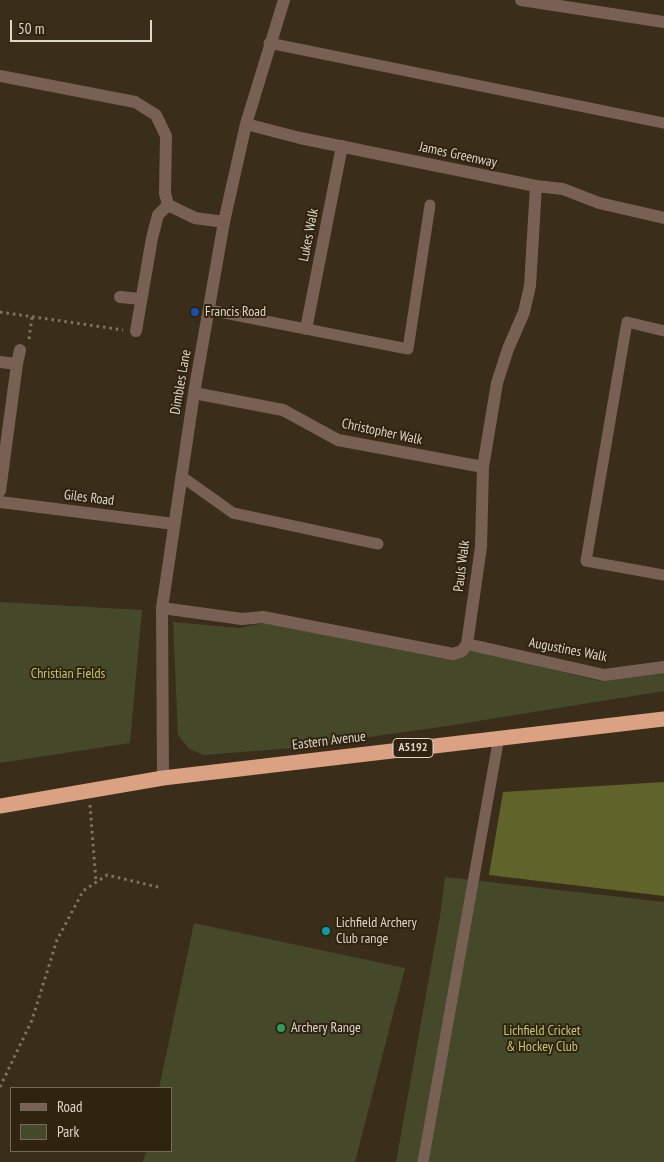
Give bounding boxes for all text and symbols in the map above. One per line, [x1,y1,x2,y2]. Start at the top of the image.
scale bar [12,10,155,42]
text: 50 m [18,19,44,38]
street label: James Greenway [418,139,498,171]
street label: Lukes Walk [296,207,322,263]
place label: Francis Road [205,304,266,320]
marker: Francis Road [189,306,201,318]
street label: Dimbles Lane [167,348,195,416]
street label: Christopher Walk [340,415,424,449]
street label: Giles Road [63,487,115,509]
street label: Pauls Walk [451,539,473,593]
street label: Augustines Walk [527,634,609,666]
park label: Christian Fields [31,666,105,682]
street label: Eastern Avenue [291,728,367,754]
road number: A5192 [393,738,433,758]
place label: Lichfield Archery Club range [336,915,417,948]
marker: Lichfield Archery Club range [320,925,332,937]
place label: Archery Range [291,1020,361,1036]
marker: Archery Range [275,1022,287,1034]
park label: Lichfield Cricket & Hockey Club [503,1023,581,1056]
legend [10,1087,172,1152]
text: Road [57,1097,83,1116]
text: Park [57,1122,79,1141]

